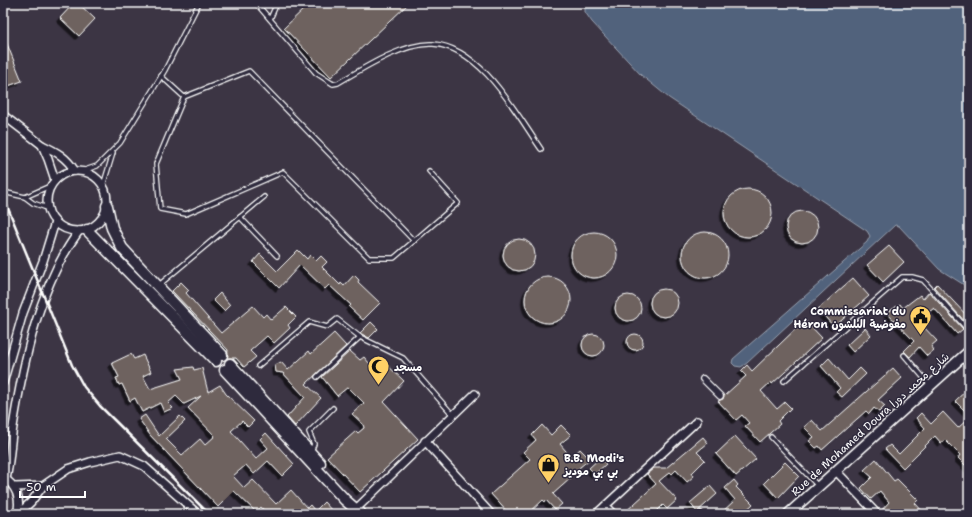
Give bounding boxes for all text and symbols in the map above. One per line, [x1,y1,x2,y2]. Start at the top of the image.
place label: Commissariat du Héron مفوضية البلشون [793,304,906,332]
public building icon: Commissariat du Héron مفوضية البلشون [908,304,934,337]
street label: Rue de Mohamed Doura شارع محمد دورا [788,349,953,500]
mosque icon: مسجد [366,354,392,387]
place label: مسجد [394,360,422,375]
shop icon: B.B. Modi's بي بي موديز [536,451,562,484]
place label: B.B. Modi's بي بي موديز [563,451,624,481]
scale bar [20,473,85,499]
text: 50 m [26,479,56,495]

